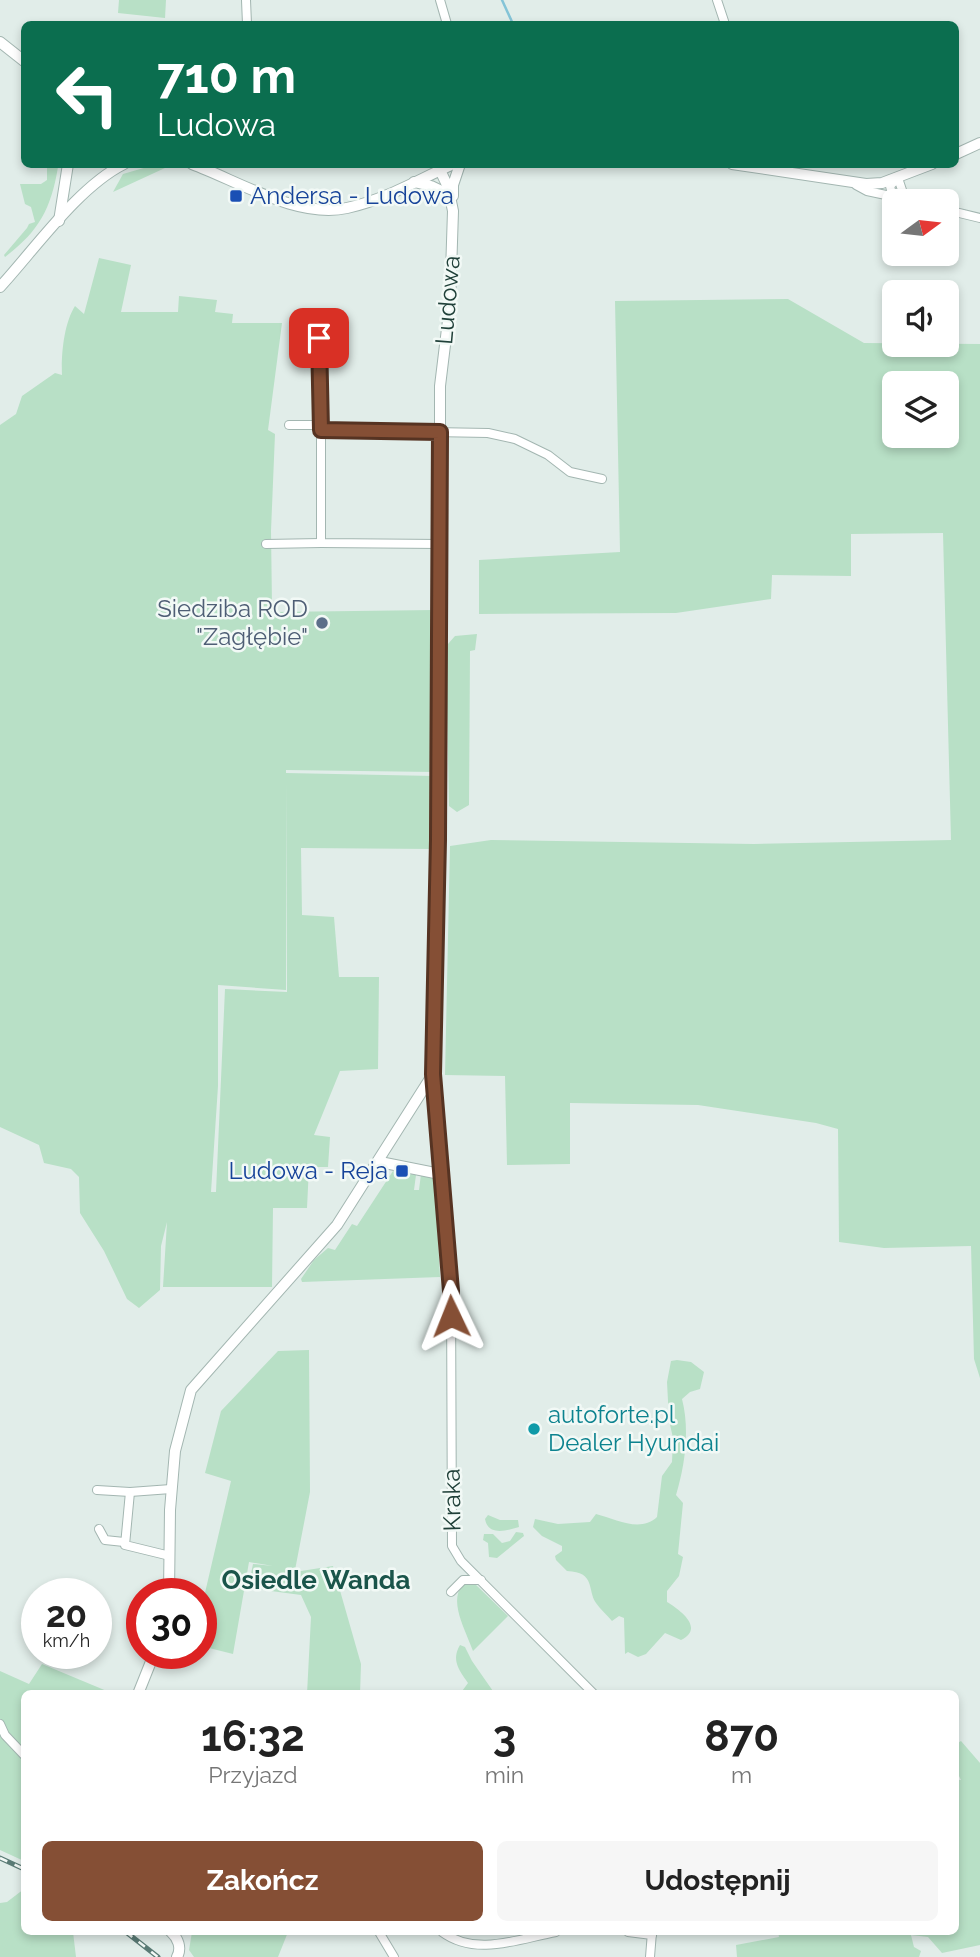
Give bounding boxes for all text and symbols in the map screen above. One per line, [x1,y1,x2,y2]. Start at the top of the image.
text: 710 m [157,47,296,104]
icon: left [42,49,133,140]
text: Ludowa [157,106,276,143]
place label: Andersa - Ludowa [250,181,454,210]
marker: Andersa - Ludowa [228,188,244,204]
north arrow [882,189,959,266]
map controls [882,189,959,448]
street label: Ludowa [429,254,466,346]
button: sound [882,280,959,357]
pin [289,308,349,368]
icon: arrive [300,319,338,357]
button: layers [882,371,959,448]
place label: Siedziba ROD "Zagłębie" [157,594,308,651]
marker: Siedziba ROD "Zagłębie" [314,615,330,631]
place label: Ludowa - Reja [229,1156,388,1185]
marker: Ludowa - Reja [394,1163,410,1179]
position arrow [414,1279,488,1353]
place label: autoforte.pl Dealer Hyundai [548,1400,719,1457]
marker: autoforte.pl Dealer Hyundai [526,1421,542,1437]
street label: Kraka [436,1468,467,1532]
district label: Osiedle Wanda [222,1565,410,1595]
speed limit sign: 30 [126,1578,217,1669]
text: 20 [46,1594,87,1635]
text: km/h [43,1630,90,1651]
text: 16:32 [201,1712,305,1761]
text: 3 [493,1712,516,1761]
text: 870 [704,1712,779,1761]
text: Przyjazd [208,1761,297,1788]
text: min [485,1761,524,1788]
text: m [731,1761,752,1788]
button: Zakończ [42,1841,483,1921]
button: Udostępnij [497,1841,938,1921]

